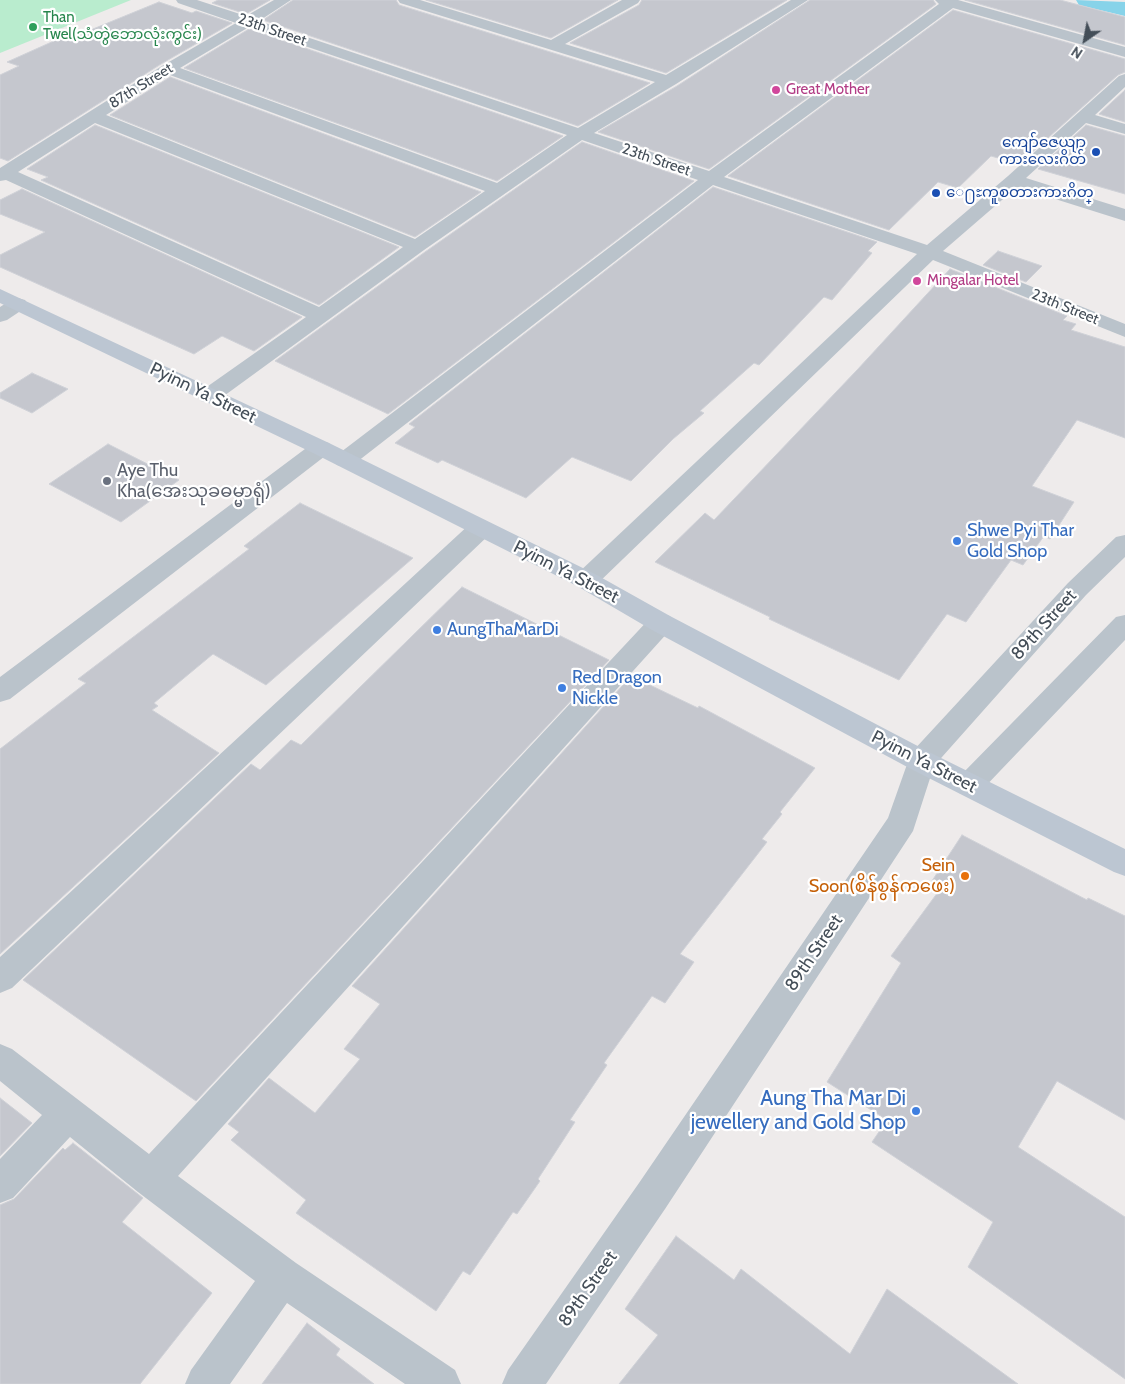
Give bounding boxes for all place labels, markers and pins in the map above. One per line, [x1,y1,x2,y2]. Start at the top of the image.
place label: Than Twel(သံတွဲဘောလုံးကွင်း) [43,9,202,44]
marker: Than Twel(သံတွဲဘောလုံးကွင်း) [27,21,39,33]
place label: Great Mother [786,81,869,99]
marker: Great Mother [770,84,782,96]
place label: ကျော်ဇေယျာ ကားလေးဂိတ် [999,134,1086,169]
marker: ကျော်ဇေယျာ ကားလေးဂိတ် [1090,146,1102,158]
place label: ေ႐ႊကူစတားကားဂိတ္ [946,184,1094,202]
marker: ေ႐ႊကူစတားကားဂိတ္ [930,187,942,199]
place label: Mingalar Hotel [927,272,1019,290]
marker: Mingalar Hotel [911,275,923,287]
place label: Aye Thu Kha(အေးသုခဓမ္မာရုံ) [117,460,271,502]
marker: Aye Thu Kha(အေးသုခဓမ္မာရုံ) [101,475,113,487]
place label: Shwe Pyi Thar Gold Shop [967,520,1074,562]
marker: Shwe Pyi Thar Gold Shop [951,535,963,547]
place label: AungThaMarDi [447,619,559,641]
marker: AungThaMarDi [431,624,443,636]
place label: Red Dragon Nickle [572,667,662,710]
marker: Red Dragon Nickle [556,682,568,694]
place label: Sein Soon(စိန်စွန်ကဖေး) [809,855,955,898]
marker: Sein Soon(စိန်စွန်ကဖေး) [959,870,971,882]
place label: Aung Tha Mar Di jewellery and Gold Shop [691,1086,906,1136]
marker: Aung Tha Mar Di jewellery and Gold Shop [910,1105,922,1117]

